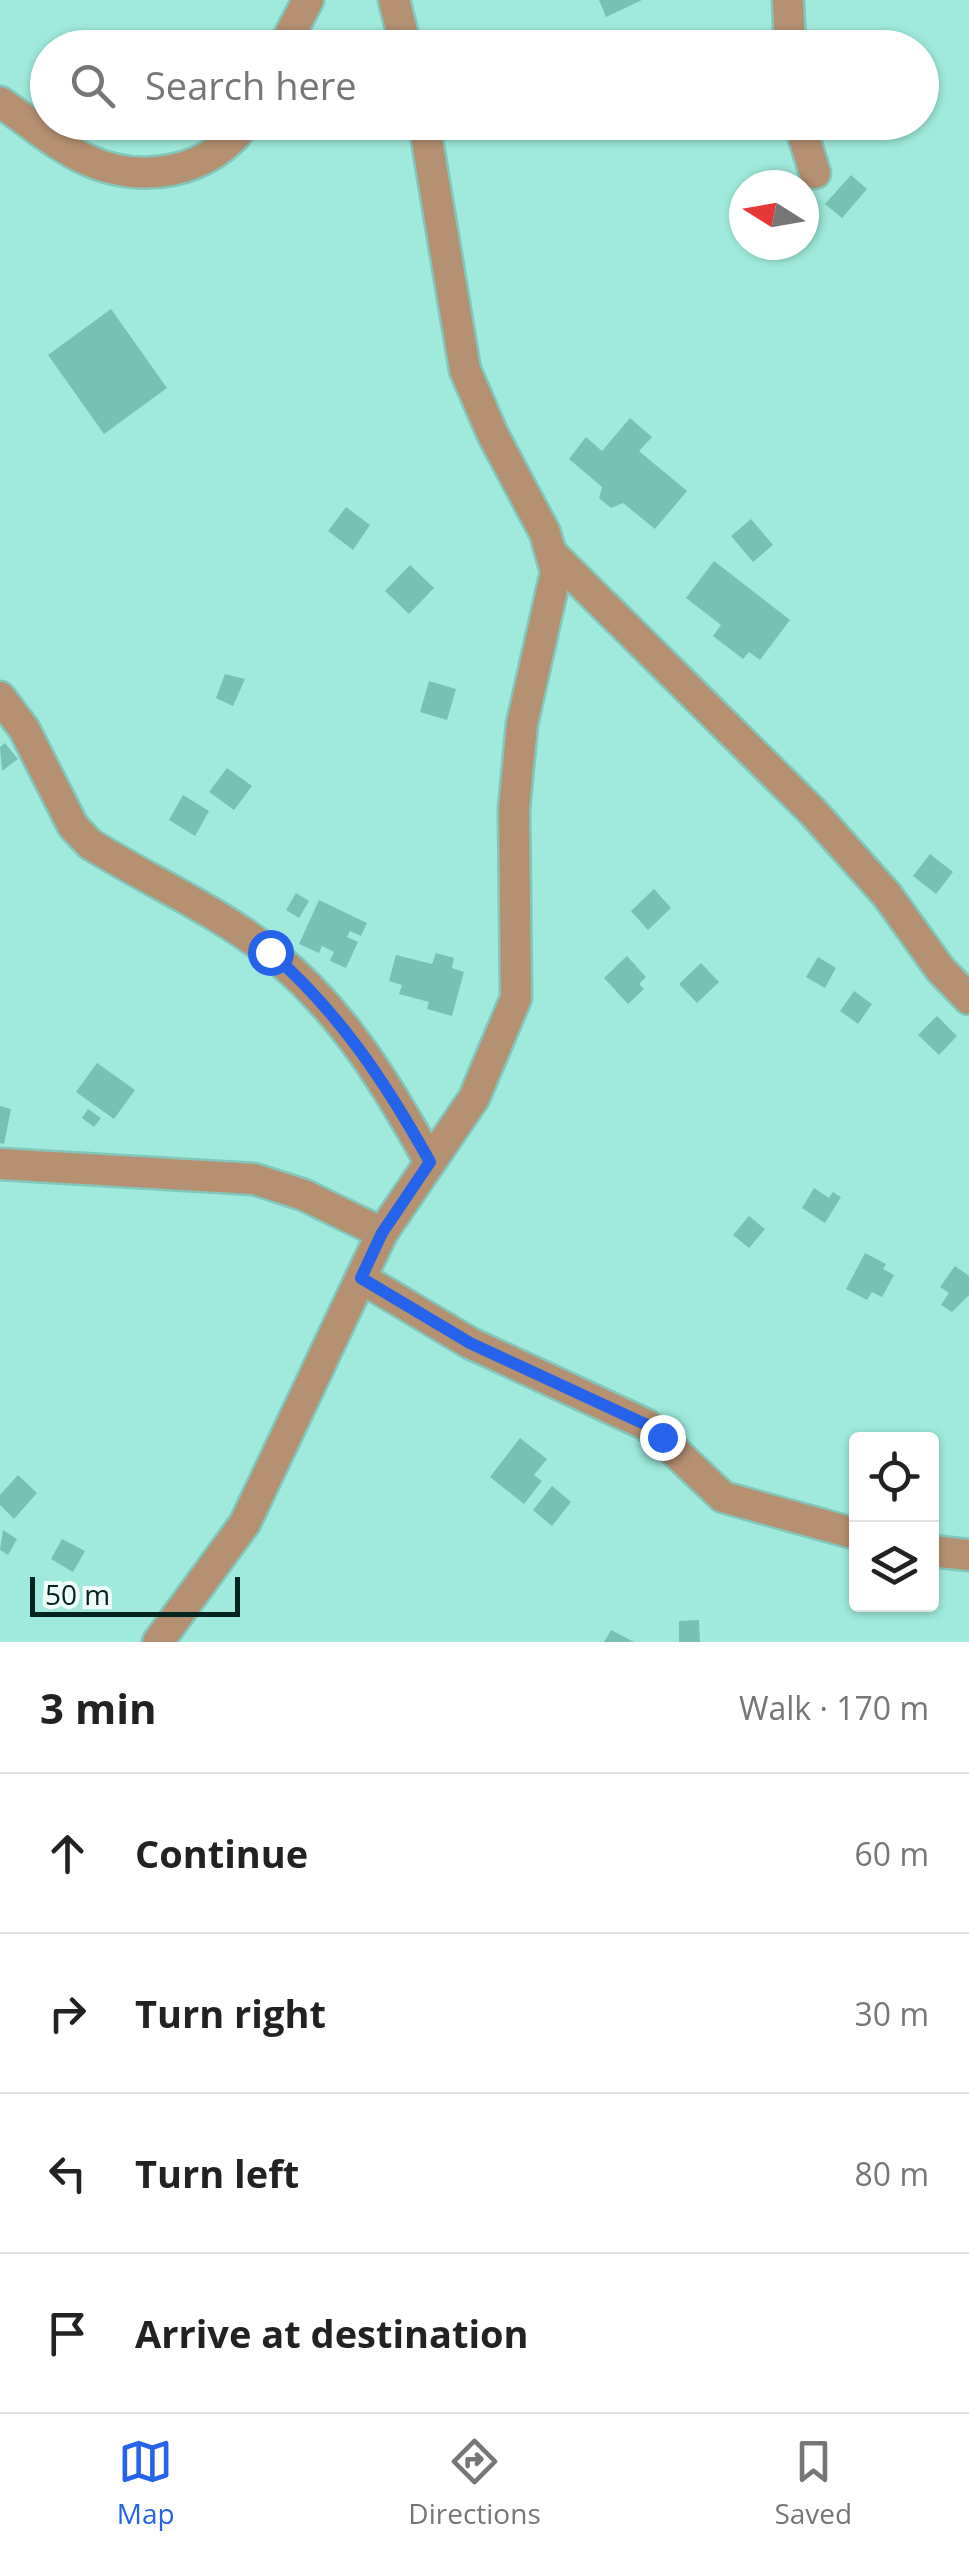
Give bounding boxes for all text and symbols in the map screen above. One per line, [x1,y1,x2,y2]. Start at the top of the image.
search box [30,30,939,140]
icon: search [65,58,120,113]
text: Search here [145,59,357,111]
north arrow [729,170,819,260]
route start [248,930,294,976]
route end [640,1415,686,1461]
map controls [849,1432,939,1612]
button: locate [849,1432,939,1522]
button: layers [849,1522,939,1612]
scale bar [30,1572,240,1616]
text: 50 m [45,1575,110,1613]
text: 3 min [40,1679,157,1736]
text: Walk · 170 m [739,1686,929,1729]
icon: ahead [40,1826,95,1881]
text: Continue [135,1827,308,1879]
text: 60 m [854,1832,929,1875]
icon: right [40,1986,95,2041]
text: Turn right [135,1987,326,2039]
text: 30 m [854,1992,929,2035]
icon: left [40,2146,95,2201]
text: Turn left [135,2147,299,2199]
text: 80 m [854,2152,929,2195]
icon: arrive [40,2306,95,2361]
text: Arrive at destination [135,2307,529,2359]
tab: Map [117,2434,175,2532]
tab: Directions [408,2434,541,2532]
tab: Saved [774,2434,852,2532]

